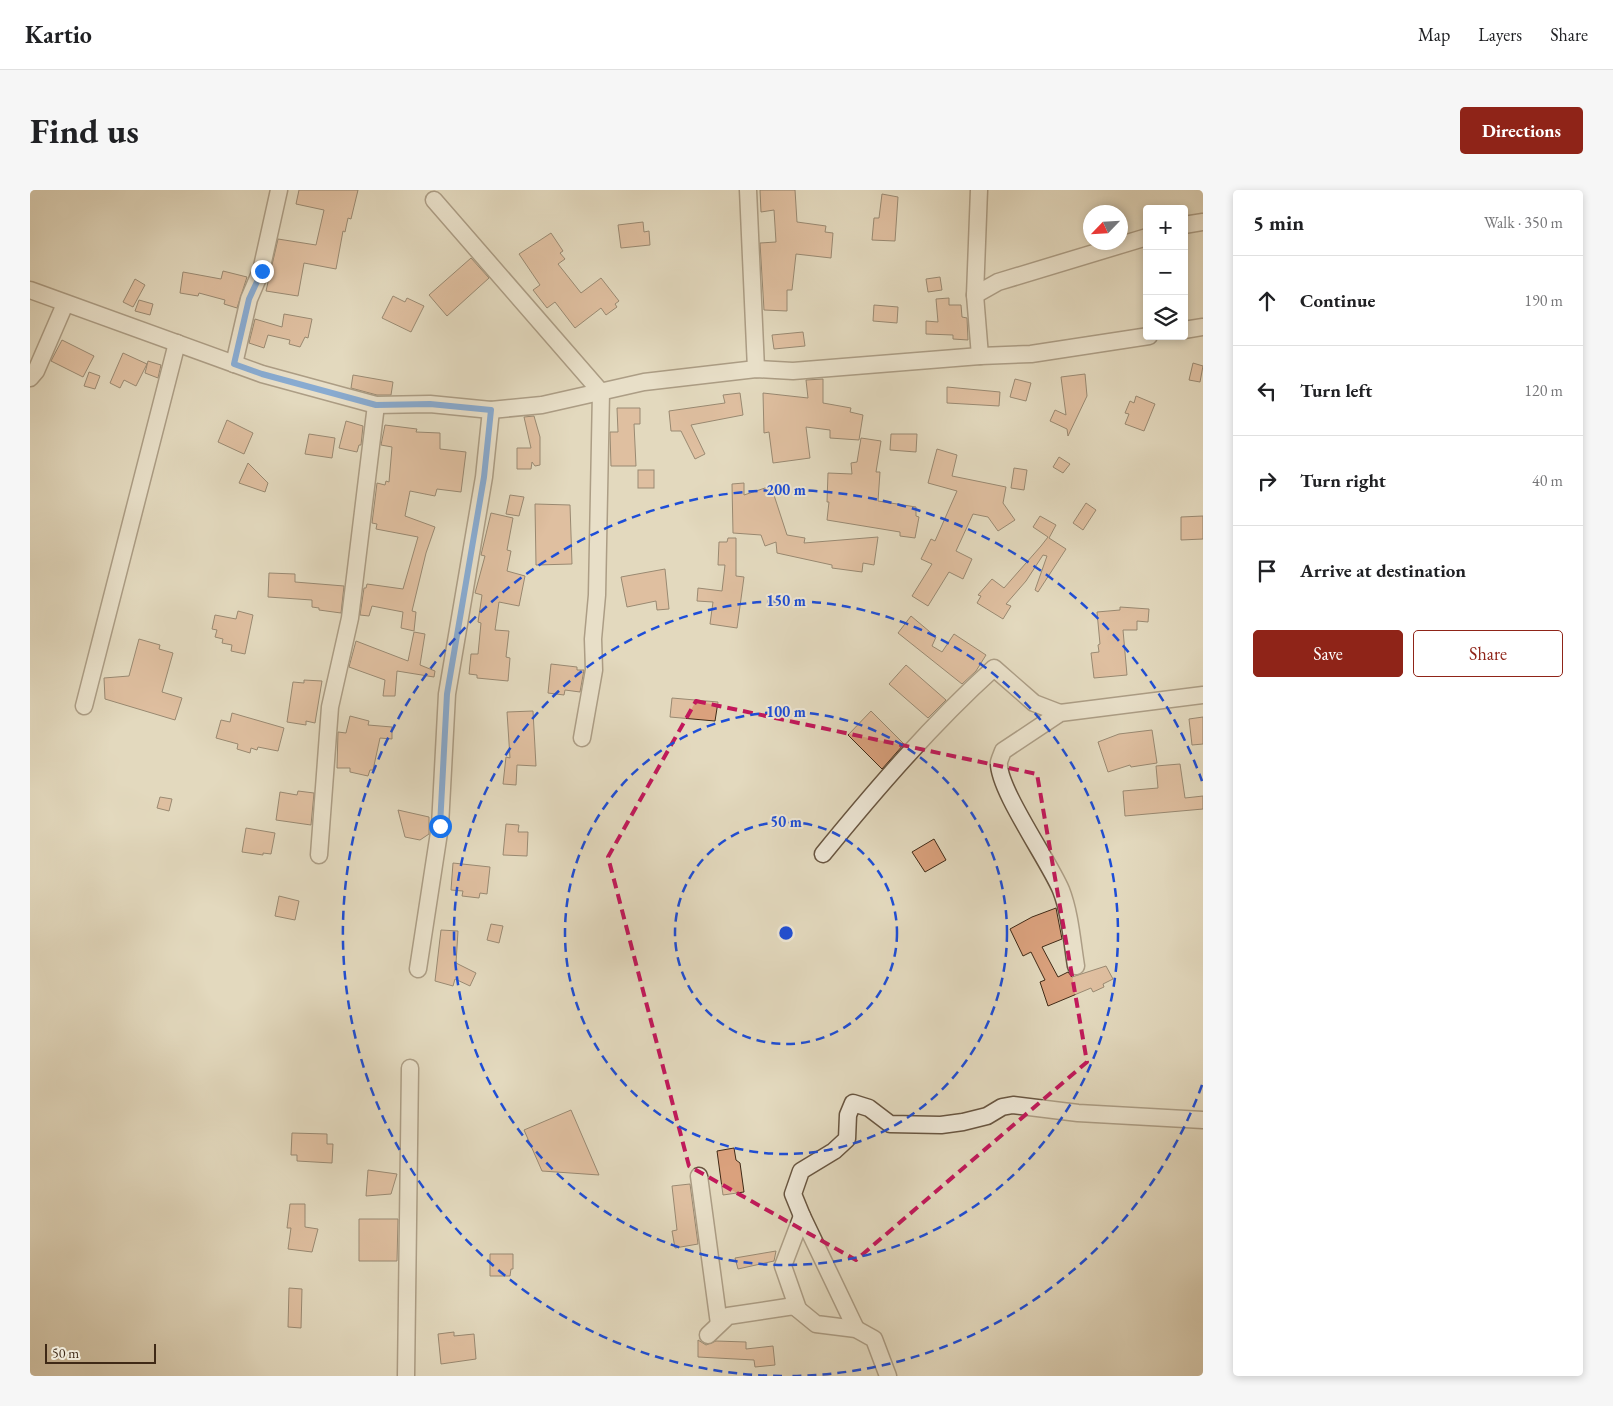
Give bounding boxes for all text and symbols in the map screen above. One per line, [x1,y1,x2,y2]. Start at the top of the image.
text: Kartio [25,19,92,50]
text: Map [1418,23,1450,46]
text: Layers [1478,23,1522,46]
text: Share [1550,23,1588,46]
button: Directions [1460,107,1583,154]
text: Find us [30,108,139,153]
north arrow [1083,205,1128,250]
map controls [1143,205,1188,340]
button: + [1143,205,1188,250]
text: 5 min [1253,209,1304,236]
text: Walk · 350 m [1484,212,1563,233]
button: − [1143,250,1188,295]
route end [251,260,274,283]
icon: ahead [1253,287,1281,315]
text: Continue [1300,288,1375,313]
text: 190 m [1524,290,1563,311]
button: layers [1143,295,1188,340]
icon: left [1253,377,1281,405]
text: Turn left [1300,378,1372,403]
text: 120 m [1524,380,1563,401]
icon: right [1253,467,1281,495]
text: Turn right [1300,468,1386,493]
text: 40 m [1532,470,1563,491]
text: 200 m [766,480,806,499]
icon: arrive [1253,557,1281,585]
text: Arrive at destination [1300,558,1466,583]
text: 150 m [766,591,806,610]
button: Save [1253,630,1403,677]
button: Share [1413,630,1563,677]
text: 100 m [766,702,806,721]
text: 50 m [770,812,802,831]
route start [429,815,452,838]
centre of rings [777,924,795,942]
scale bar [45,1341,156,1364]
text: 50 m [52,1344,79,1362]

